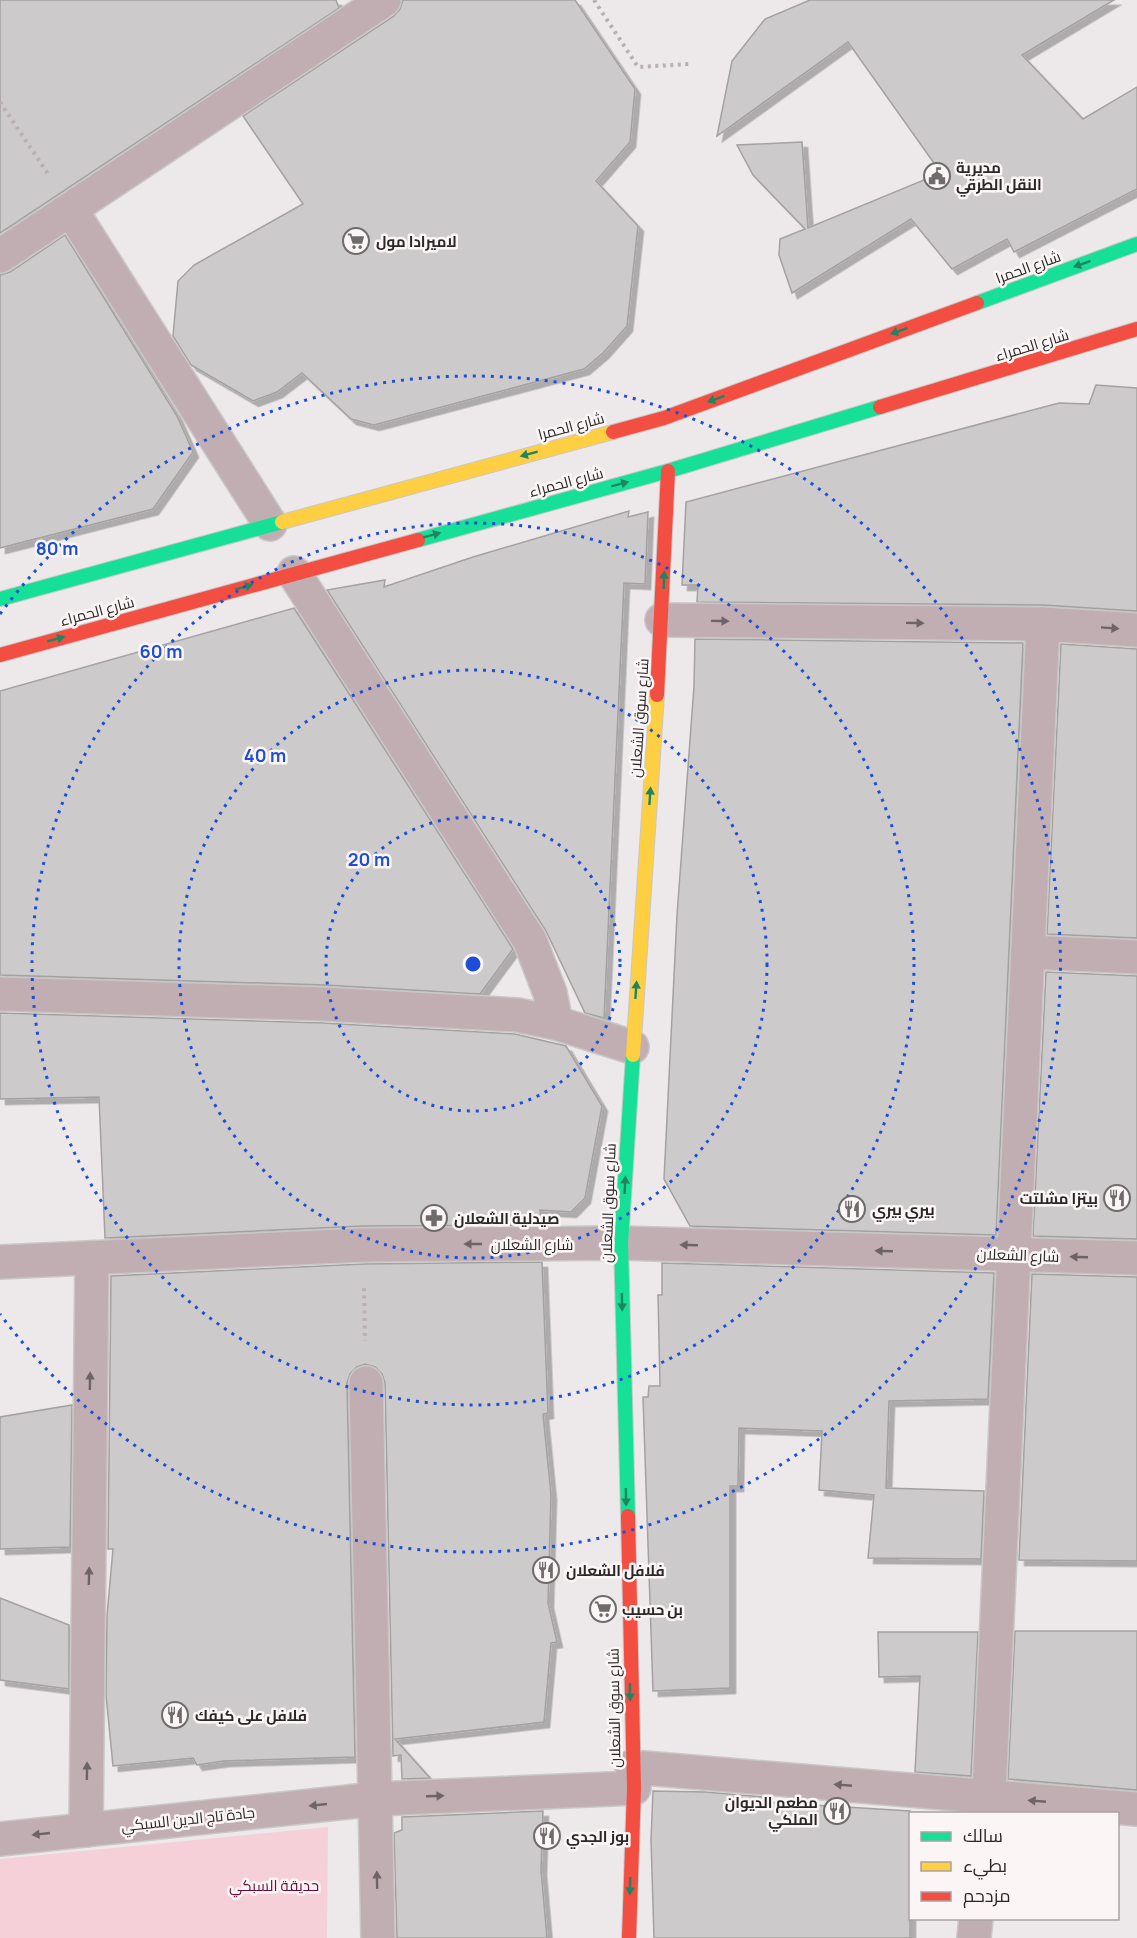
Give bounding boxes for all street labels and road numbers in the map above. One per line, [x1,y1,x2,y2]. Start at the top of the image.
street label: شارع الحمرا [992,246,1064,289]
street label: شارع الحمراء [993,324,1072,367]
street label: شارع الحمرا [535,407,607,446]
street label: شارع الحمراء [527,462,606,503]
street label: شارع الحمراء [58,591,137,632]
street label: شارع سوق الشعلان [624,658,655,779]
street label: شارع سوق الشعلان [595,1143,622,1263]
street label: شارع الشعلان [491,1234,573,1256]
street label: شارع الشعلان [976,1243,1060,1268]
street label: شارع سوق الشعلان [602,1648,627,1768]
street label: جادة تاج الدين السبكي [120,1802,256,1838]

